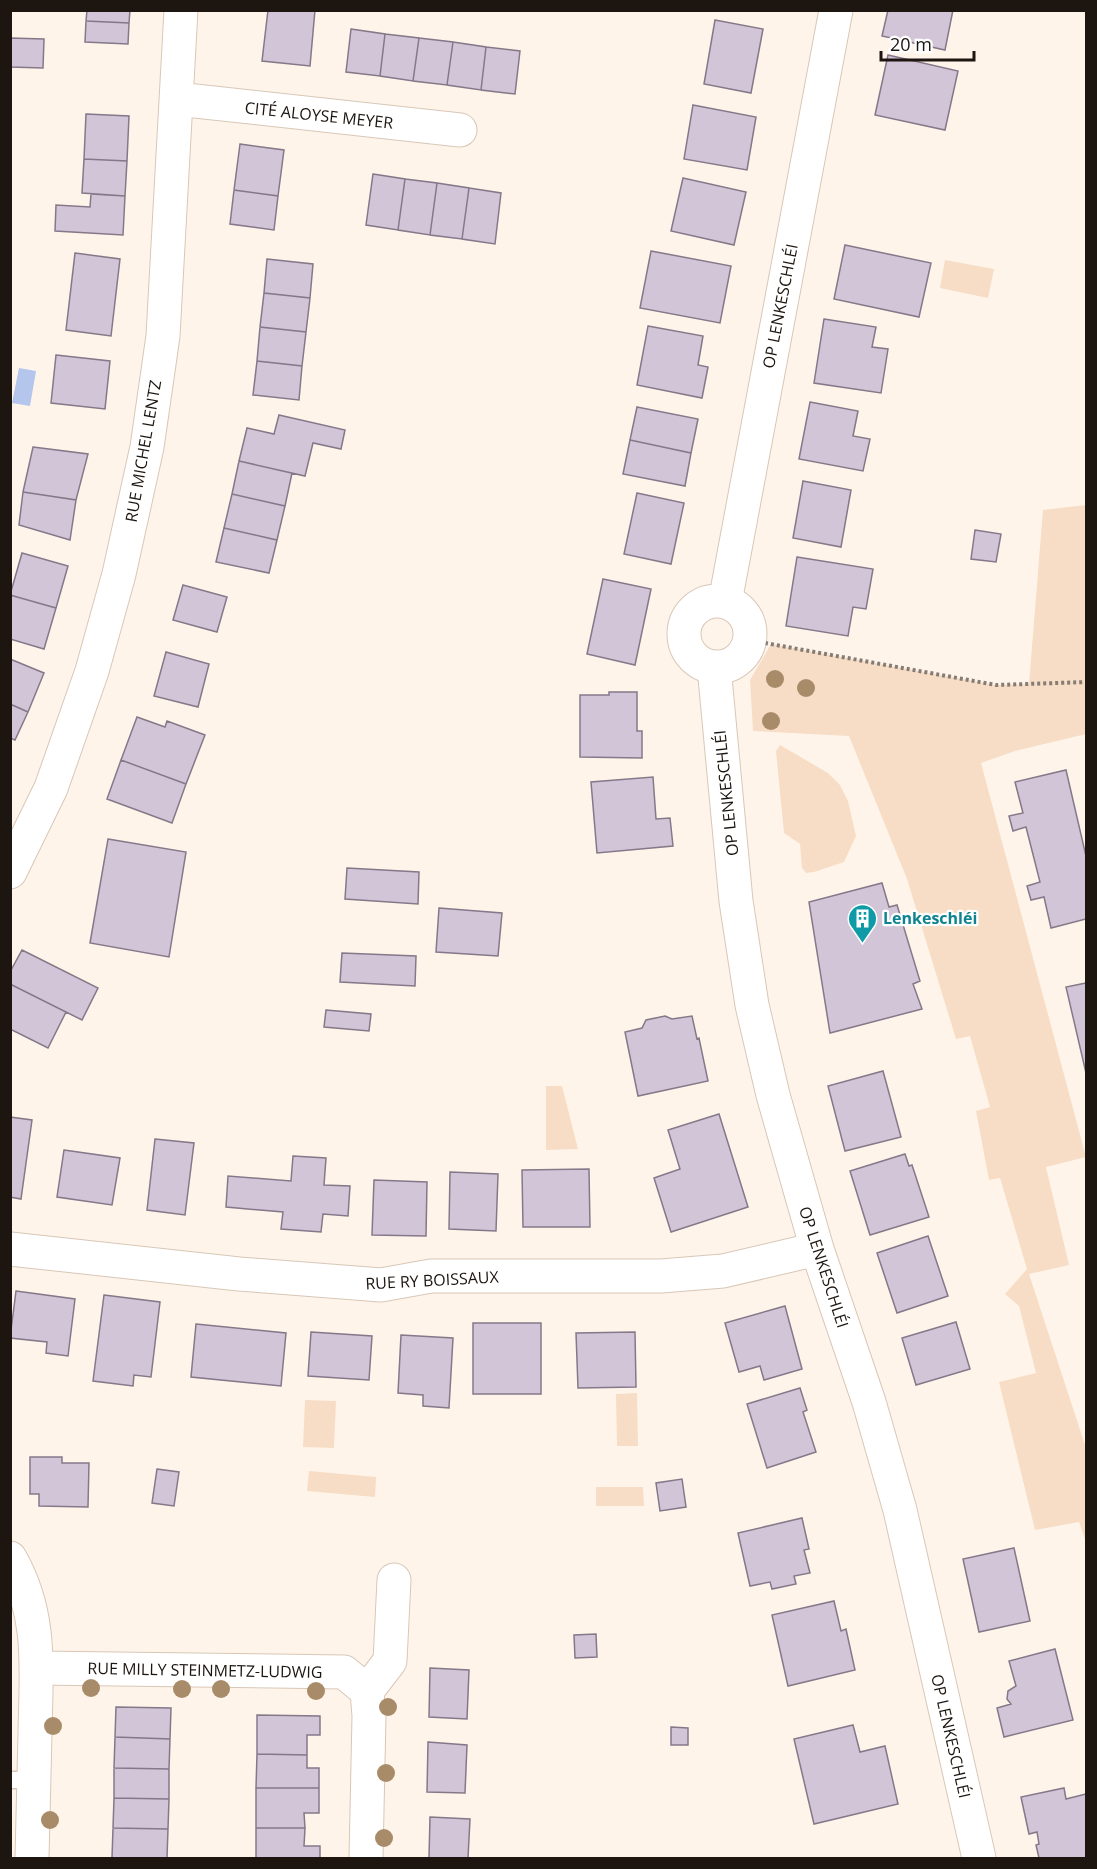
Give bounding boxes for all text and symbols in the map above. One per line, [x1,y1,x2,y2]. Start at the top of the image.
scale bar [881,24,974,62]
text: 20 m [890,32,932,56]
street label: CITÉ ALOYSE MEYER [244,96,394,134]
street label: OP LENKESCHLÉI [757,242,803,370]
street label: RUE MICHEL LENTZ [120,378,166,524]
street label: OP LENKESCHLÉI [708,729,744,857]
building icon: Lenkeschléi [846,902,878,944]
place label: Lenkeschléi [883,907,977,929]
street label: OP LENKESCHLÉI [794,1203,854,1331]
street label: RUE RY BOISSAUX [365,1265,500,1294]
street label: RUE MILLY STEINMETZ-LUDWIG [87,1657,323,1683]
street label: OP LENKESCHLÉI [926,1672,976,1800]

